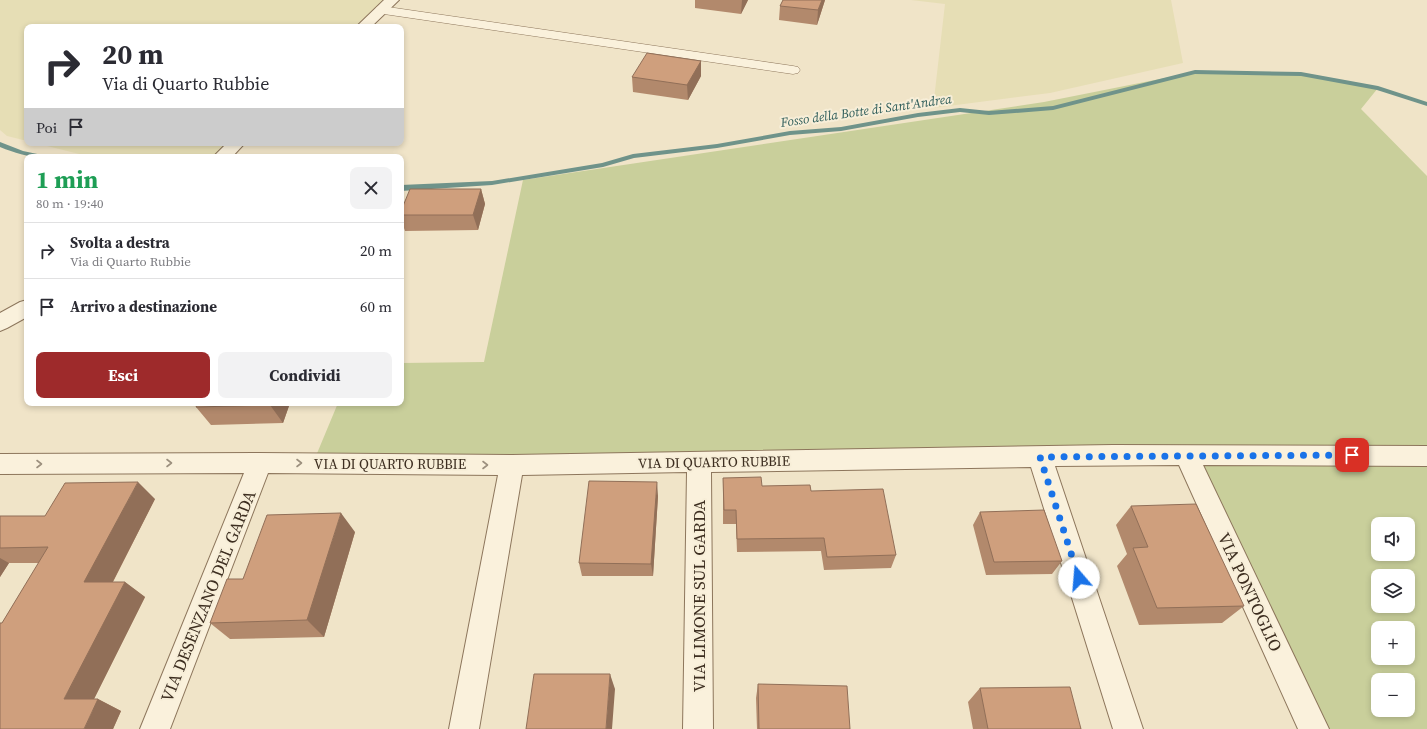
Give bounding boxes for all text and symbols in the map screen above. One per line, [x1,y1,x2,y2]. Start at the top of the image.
text: 20 m [102,35,164,73]
icon: right [36,40,88,92]
text: Via di Quarto Rubbie [102,71,269,96]
water label: Fosso della Botte di Sant'Andrea [778,90,953,131]
icon: arrive [65,116,87,138]
text: Poi [36,117,57,138]
text: 1 min [36,163,98,196]
button: close [350,167,392,209]
text: 80 m · 19:40 [36,195,104,212]
text: Svolta a destra [70,232,170,253]
icon: right [36,240,58,262]
text: 20 m [360,240,392,261]
text: Via di Quarto Rubbie [70,253,191,270]
icon: arrive [36,296,58,318]
text: Arrivo a destinazione [70,296,217,317]
text: 60 m [360,296,392,317]
button: Esci [36,352,210,398]
button: Condividi [218,352,392,398]
pin [1335,438,1369,472]
icon: arrive [1341,444,1363,466]
street label: VIA DI QUARTO RUBBIE [638,451,790,473]
street label: VIA DI QUARTO RUBBIE [314,454,466,474]
one-way arrow [166,459,172,467]
one-way arrow [296,459,302,467]
one-way arrow [36,460,42,468]
one-way arrow [482,461,488,469]
street label: VIA DESENZANO DEL GARDA [154,486,262,706]
street label: VIA LIMONE SUL GARDA [687,499,711,692]
map controls [1371,517,1415,717]
button: sound [1371,517,1415,561]
street label: VIA PONTOGLIO [1212,529,1288,655]
position arrow [1058,557,1100,599]
button: layers [1371,569,1415,613]
button: + [1371,621,1415,665]
button: − [1371,673,1415,717]

